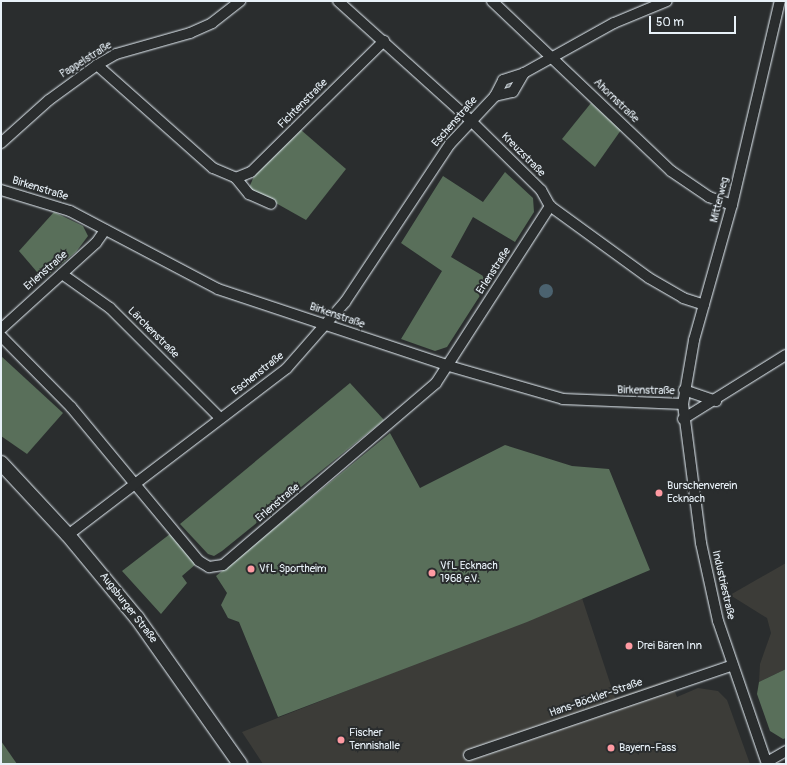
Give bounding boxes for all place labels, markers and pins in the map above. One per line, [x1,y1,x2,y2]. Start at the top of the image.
place label: Burschenverein Ecknach [667,480,737,506]
marker: Burschenverein Ecknach [654,488,664,498]
place label: VfL Ecknach 1968 e.V. [440,560,498,586]
place label: VfL Sportheim [259,562,327,576]
marker: VfL Sportheim [246,564,256,574]
marker: VfL Ecknach 1968 e.V. [427,568,437,578]
place label: Drei Bären Inn [637,639,702,653]
marker: Drei Bären Inn [624,641,634,651]
place label: Fischer Tennishalle [349,727,400,753]
marker: Fischer Tennishalle [336,735,346,745]
place label: Bayern-Fass [619,741,676,755]
marker: Bayern-Fass [606,743,616,753]

